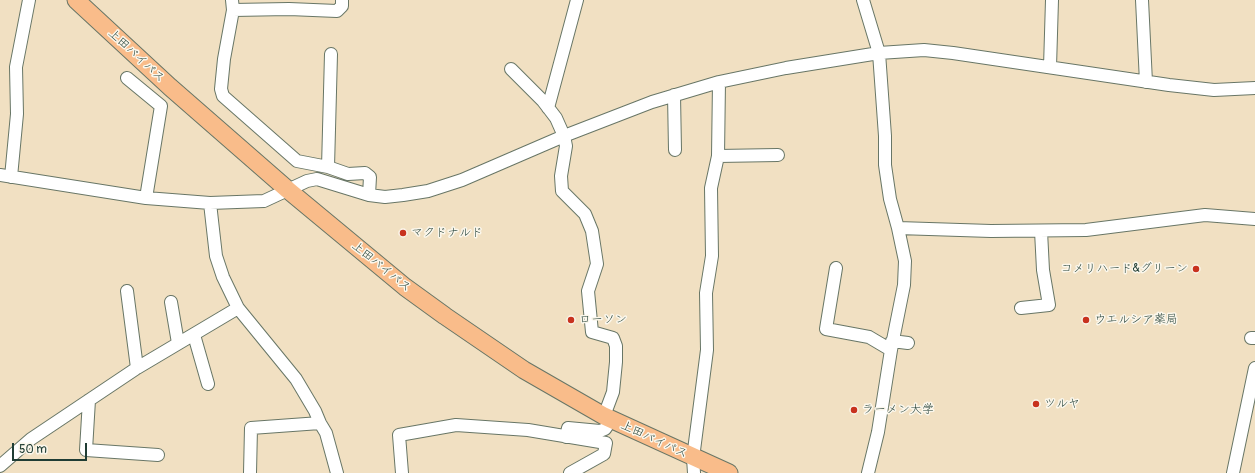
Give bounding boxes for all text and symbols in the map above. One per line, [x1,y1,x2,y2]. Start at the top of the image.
street label: 上田バイパス [105,26,167,86]
place label: マクドナルド [411,226,483,240]
marker: マクドナルド [398,228,408,238]
street label: 上田バイパス [348,239,414,295]
place label: コメリハード&グリーン [1060,262,1188,276]
marker: コメリハード&グリーン [1191,264,1201,274]
place label: ローソン [579,313,627,327]
place label: ウエルシア薬局 [1094,313,1178,327]
marker: ローソン [566,315,576,325]
marker: ウエルシア薬局 [1081,315,1091,325]
place label: ツルヤ [1044,397,1080,411]
marker: ツルヤ [1031,399,1041,409]
place label: ラーメン大学 [862,403,934,417]
marker: ラーメン大学 [849,405,859,415]
street label: 上田バイパス [618,418,690,462]
scale bar [14,435,89,461]
text: 50 m [19,442,47,457]

